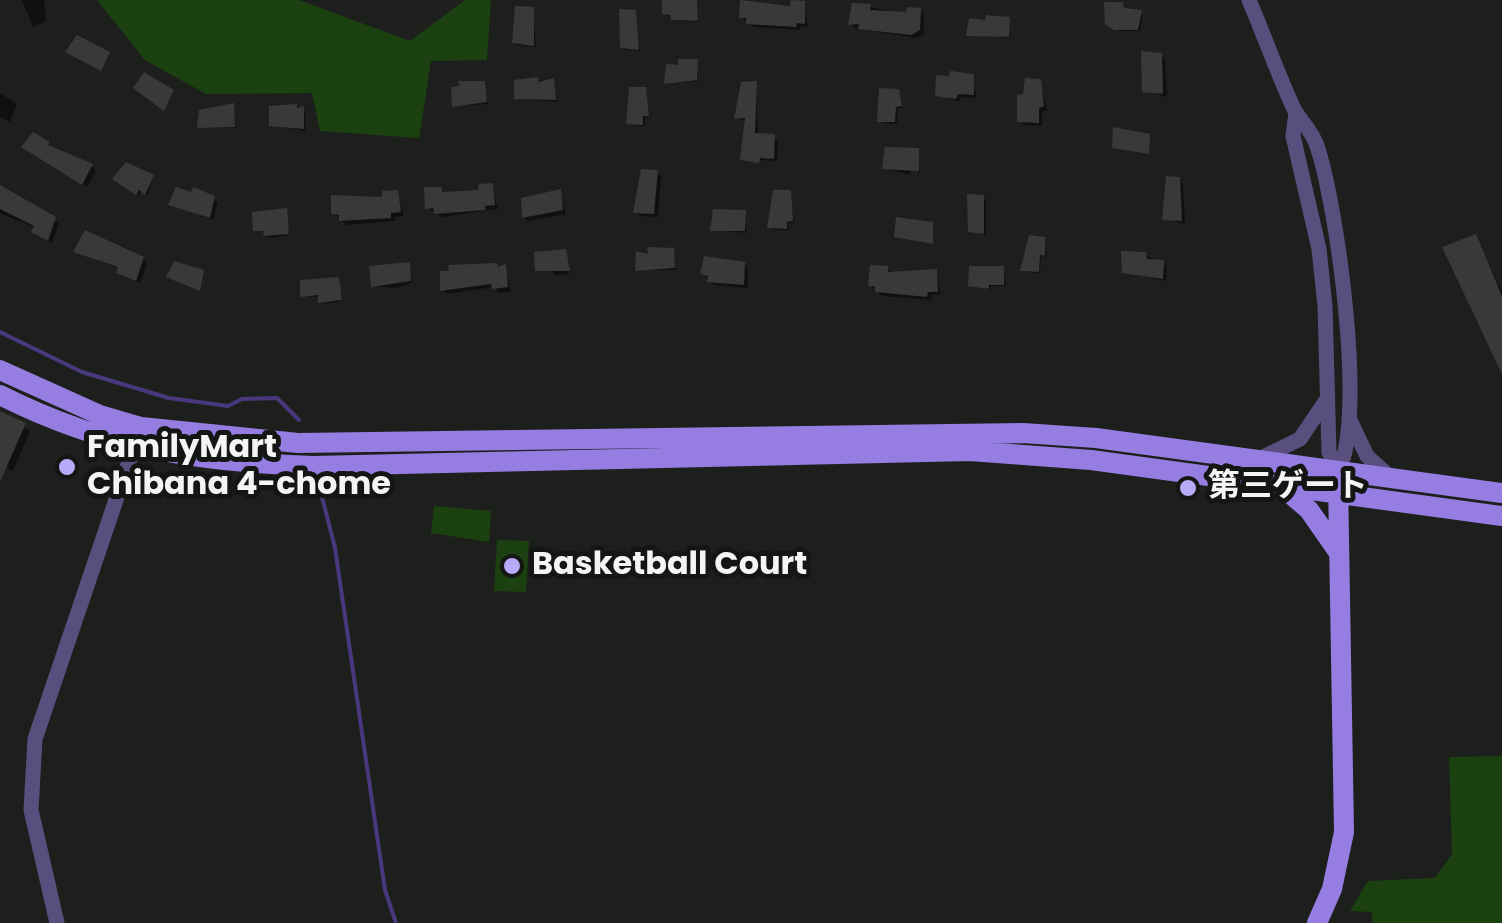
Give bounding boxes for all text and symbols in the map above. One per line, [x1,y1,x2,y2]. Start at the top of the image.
place label: FamilyMart Chibana 4-chome [87,430,391,505]
marker: FamilyMart Chibana 4-chome [56,456,78,478]
place label: 第三ゲート [1208,469,1368,507]
marker: 第三ゲート [1177,477,1199,499]
place label: Basketball Court [532,547,807,585]
marker: Basketball Court [501,555,523,577]

